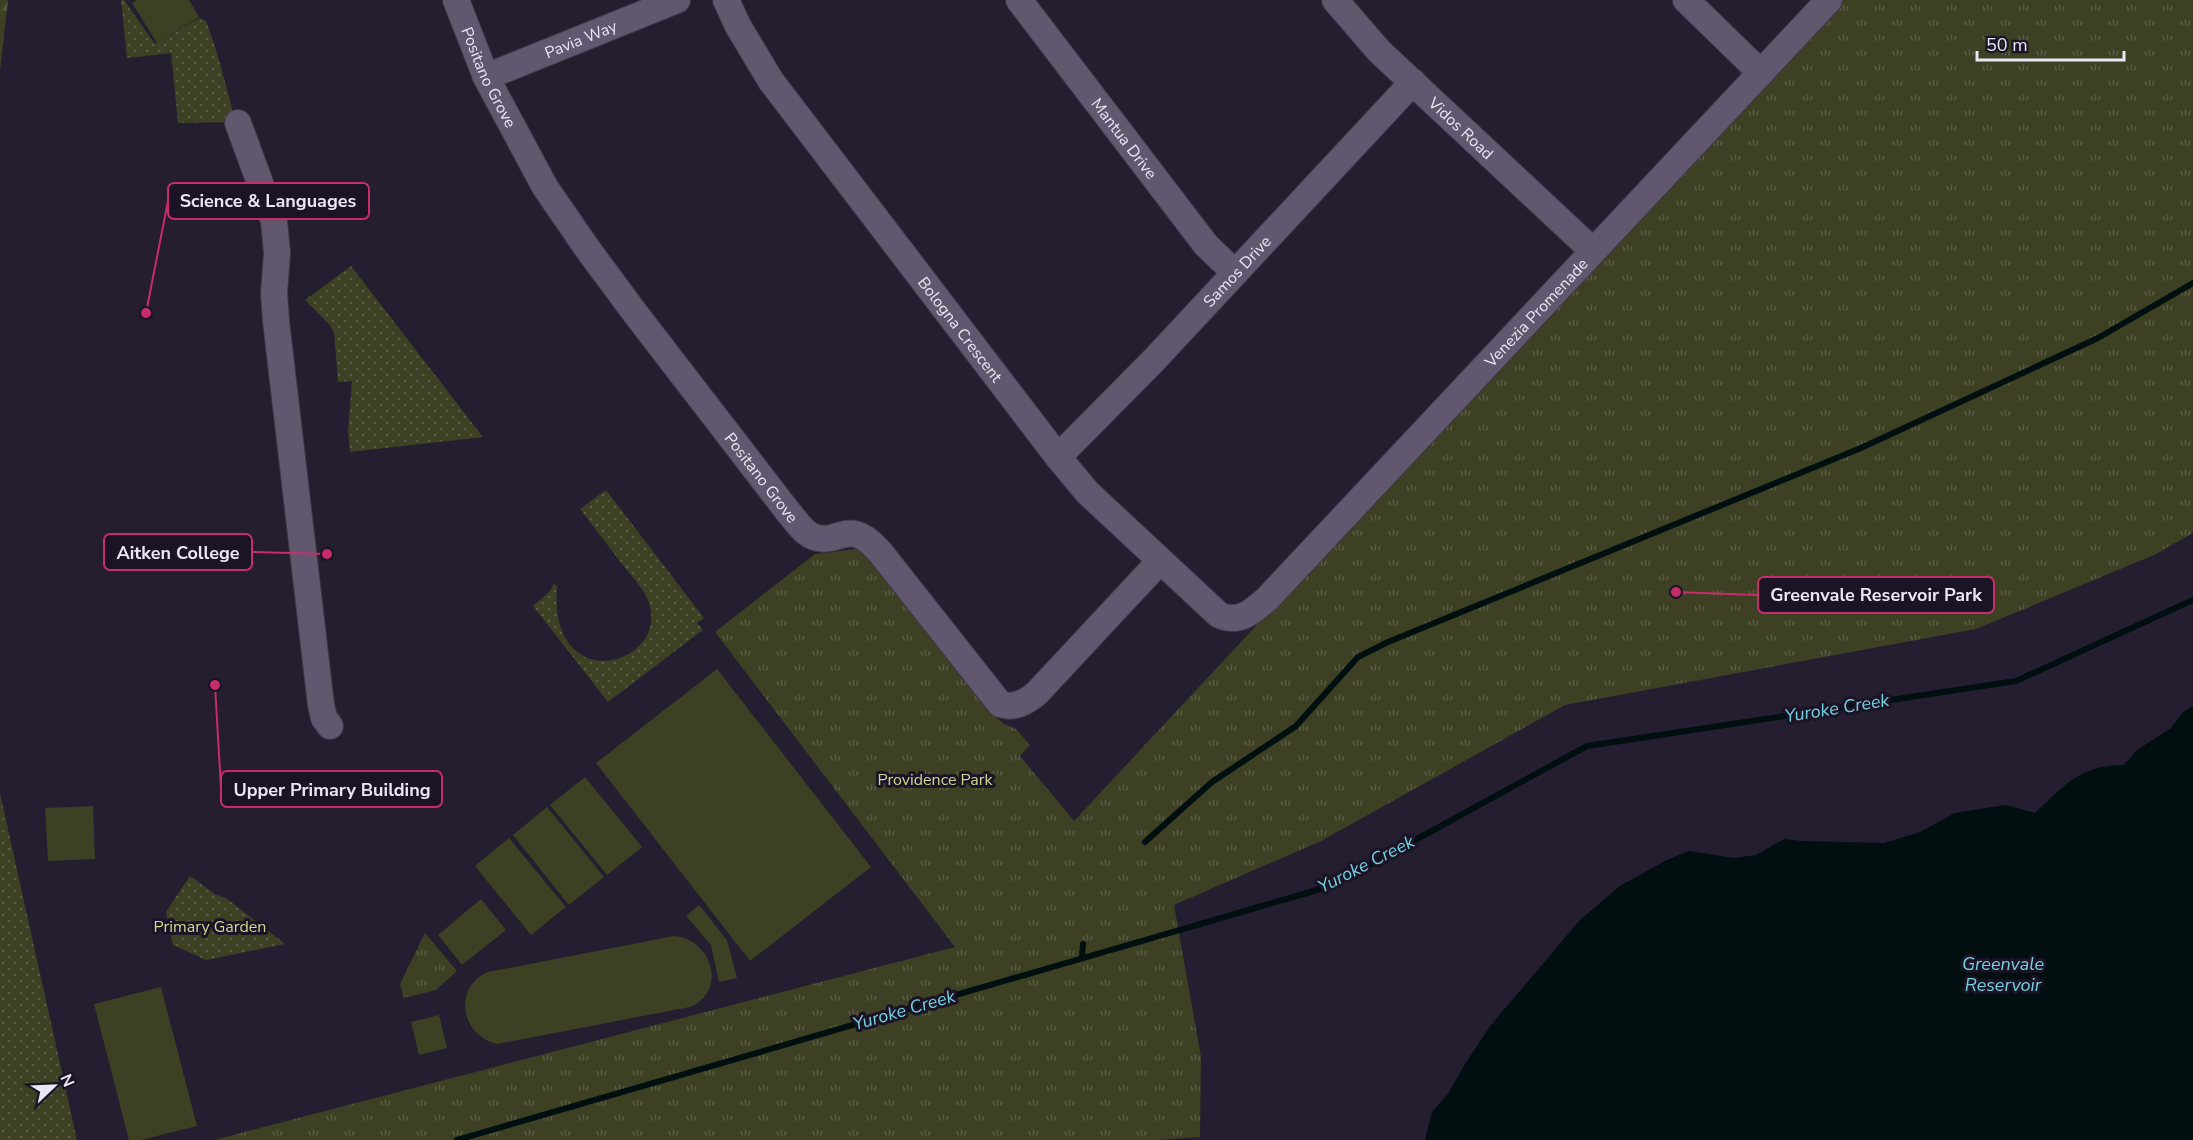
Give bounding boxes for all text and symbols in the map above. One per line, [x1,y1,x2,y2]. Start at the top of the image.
street label: Pavia Way [542,15,621,64]
street label: Positano Grove [456,24,521,132]
scale bar [1977,24,2124,62]
text: 50 m [1986,33,2028,57]
street label: Vidos Road [1422,92,1498,165]
street label: Mantua Drive [1086,94,1162,184]
callout: Science & Languages [168,183,369,219]
text: Science & Languages [180,189,357,213]
street label: Samos Drive [1199,231,1277,312]
street label: Venezia Promenade [1479,254,1593,373]
street label: Bologna Crescent [912,272,1007,387]
street label: Positano Grove [719,428,803,528]
callout: Aitken College [104,534,252,570]
text: Aitken College [116,541,240,565]
callout: Greenvale Reservoir Park [1758,577,1994,613]
text: Greenvale Reservoir Park [1770,583,1982,607]
water label: Yuroke Creek [1783,688,1892,728]
park label: Providence Park [877,769,994,791]
callout: Upper Primary Building [221,771,442,807]
text: Upper Primary Building [233,778,431,802]
water label: Yuroke Creek [1314,829,1419,899]
park label: Primary Garden [154,916,266,938]
water label: Greenvale Reservoir [1962,952,2044,997]
water label: Yuroke Creek [850,984,959,1036]
north arrow [24,1056,84,1116]
text: N [54,1071,79,1090]

